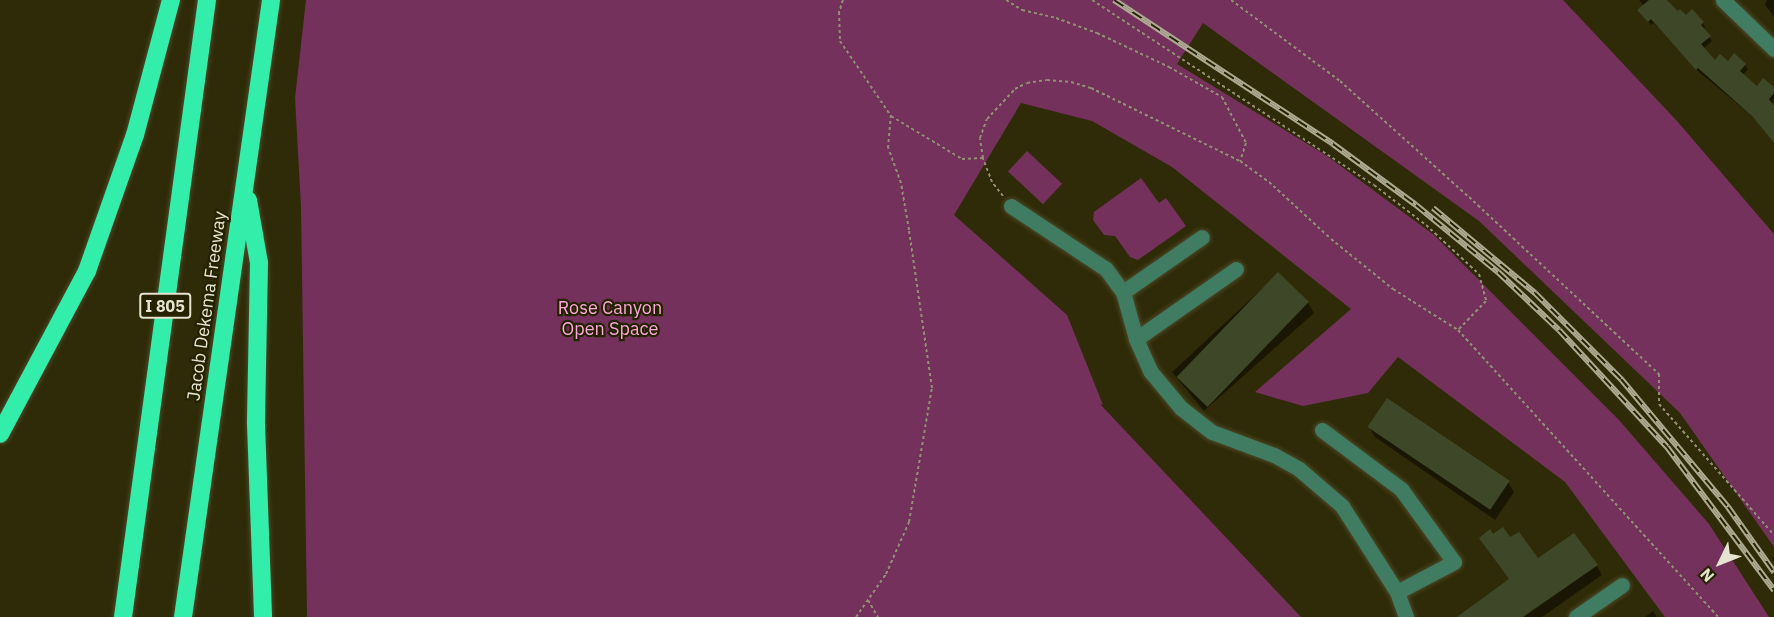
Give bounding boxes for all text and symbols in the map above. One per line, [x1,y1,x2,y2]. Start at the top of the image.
street label: Jacob Dekema Freeway [183,210,231,402]
road number: I 805 [138,293,192,319]
park label: Rose Canyon Open Space [558,298,662,340]
north arrow [1690,533,1750,593]
text: N [1696,564,1718,586]

